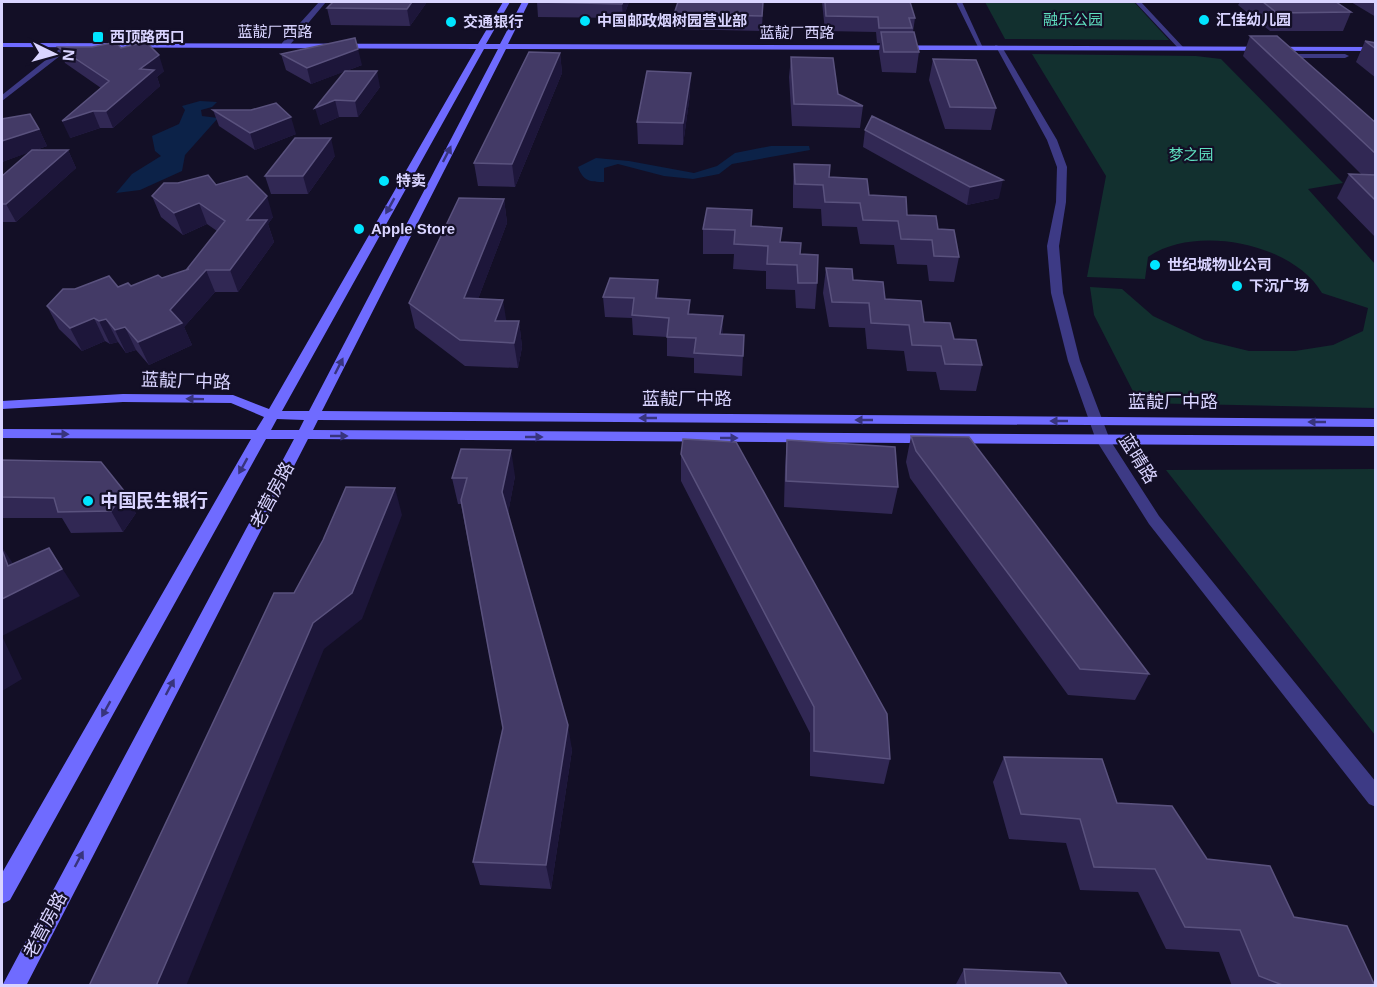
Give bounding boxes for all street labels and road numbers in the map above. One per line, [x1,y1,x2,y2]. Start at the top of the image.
street label: 蓝靛厂西路 [237,23,313,40]
street label: 蓝靛厂西路 [759,24,835,41]
street label: 蓝靛厂中路 [141,369,231,393]
street label: 蓝靛厂中路 [642,389,732,409]
street label: 蓝靛厂中路 [1128,392,1218,412]
street label: 蓝晴路 [1115,431,1161,487]
street label: 老营房路 [246,459,298,531]
street label: 老营房路 [19,889,71,961]

